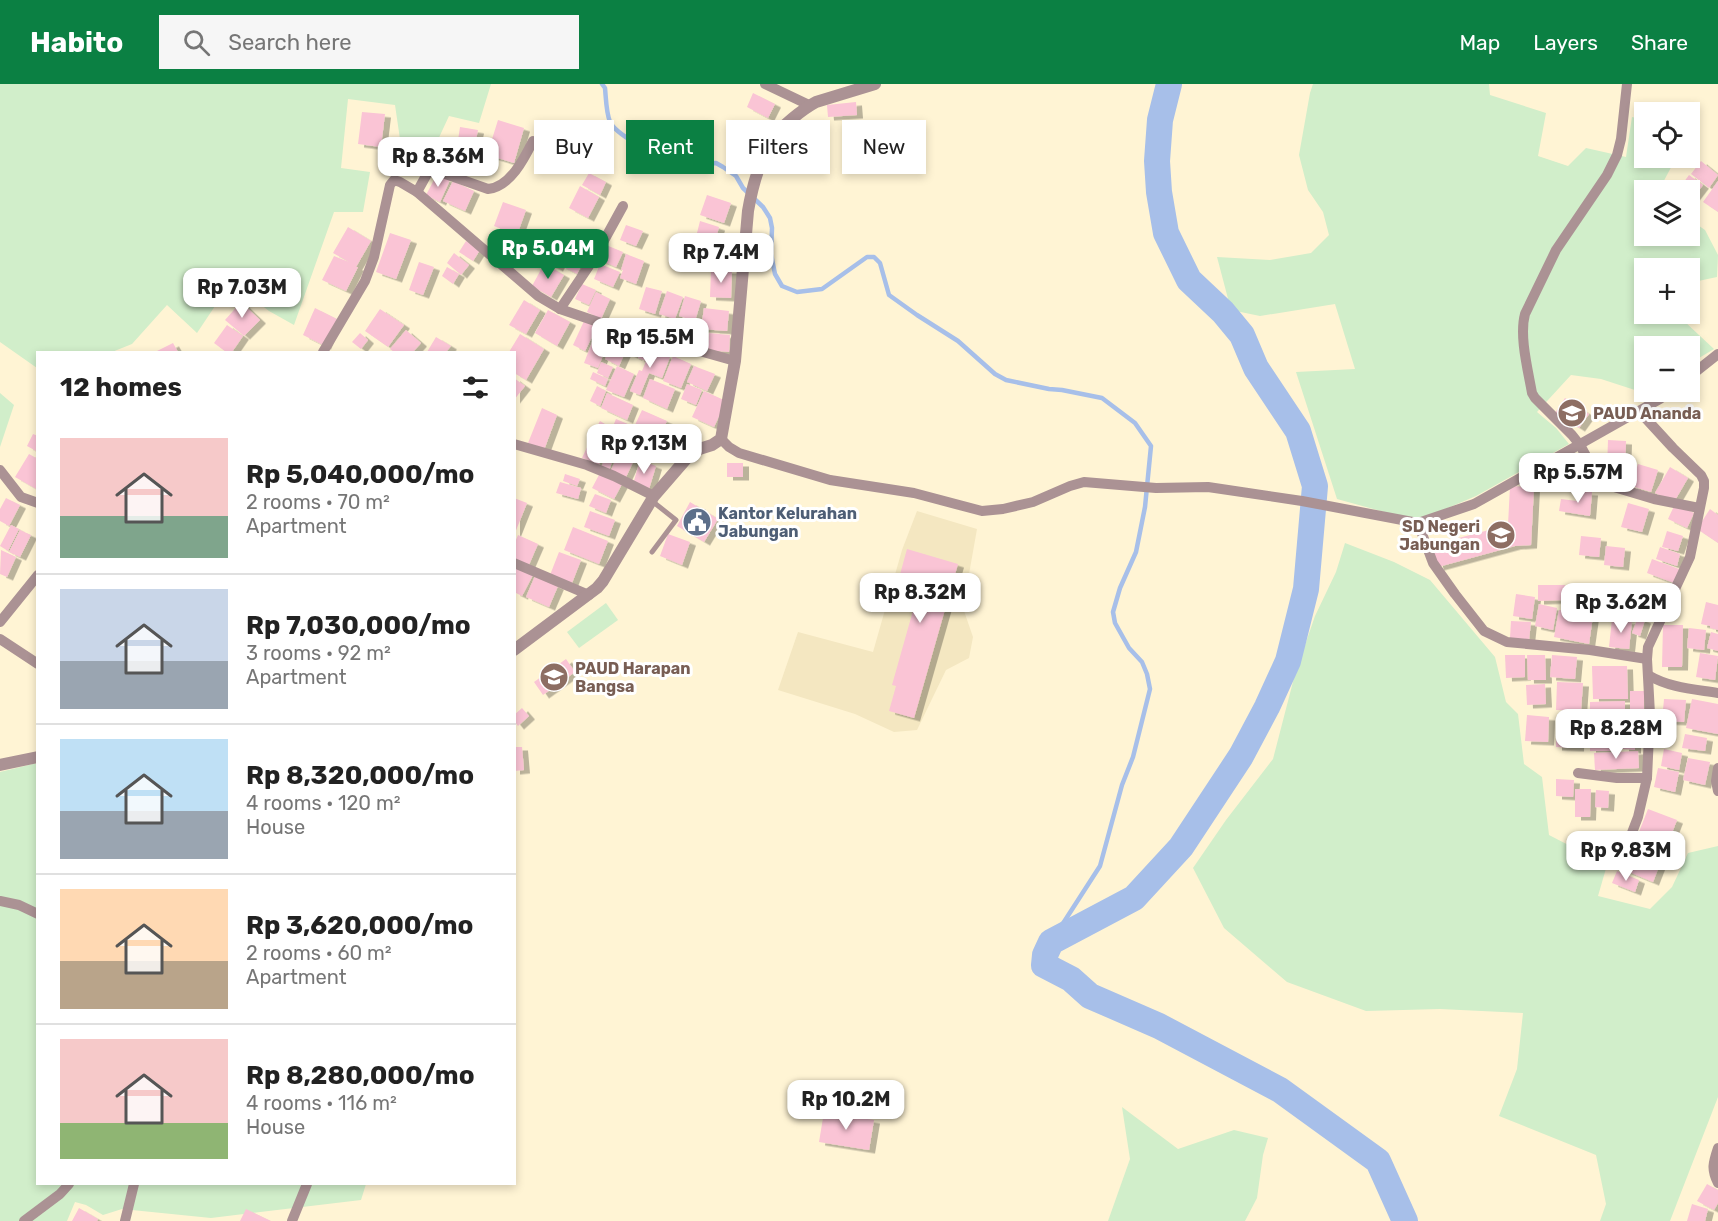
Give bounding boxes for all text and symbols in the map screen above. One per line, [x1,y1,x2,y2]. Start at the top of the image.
search box [159,15,579,69]
text: Habito [30,26,123,59]
icon: search [180,26,213,59]
text: Search here [228,29,352,56]
text: Map [1459,30,1500,55]
text: Layers [1533,30,1598,55]
text: Share [1631,30,1688,55]
map controls [1634,102,1700,402]
button: locate [1634,102,1700,168]
chip: Buy [534,120,614,174]
chip: Rent [626,120,714,174]
chip: Filters [726,120,830,174]
chip: New [842,120,926,174]
pin: Rp 8.36M [376,137,500,188]
text: Rp 8.36M [392,144,484,168]
button: layers [1634,180,1700,246]
pin: Rp 5.04M [486,229,610,280]
pin: Rp 7.4M [666,233,776,284]
text: Rp 5.04M [502,236,594,260]
text: Rp 7.4M [683,240,759,264]
button: + [1634,258,1700,324]
pin: Rp 7.03M [180,268,304,319]
text: Rp 7.03M [197,275,287,299]
pin: Rp 15.5M [588,318,712,369]
text: Rp 15.5M [606,325,694,349]
button: − [1634,336,1700,402]
icon: filters [459,371,492,404]
text: 12 homes [60,372,182,403]
school or university icon: PAUD Ananda [1556,397,1588,429]
place label: PAUD Ananda [1593,404,1701,423]
pin: Rp 9.13M [582,424,706,475]
text: Rp 9.13M [601,431,687,455]
pin: Rp 5.57M [1516,453,1640,504]
text: Rp 5,040,000/mo [246,459,474,490]
text: Rp 5.57M [1533,460,1623,484]
icon: home [108,462,180,534]
text: 2 rooms · 70 m² [246,490,390,514]
place label: Kantor Kelurahan Jabungan [718,504,857,541]
public building icon: Kantor Kelurahan Jabungan [681,506,713,538]
text: Apartment [246,514,347,538]
place label: SD Negeri Jabungan [1399,517,1480,554]
school or university icon: SD Negeri Jabungan [1485,519,1517,551]
pin: Rp 8.32M [858,573,982,624]
text: Rp 8.32M [874,580,966,604]
pin: Rp 3.62M [1559,583,1683,634]
text: Rp 3.62M [1575,590,1667,614]
text: Rp 7,030,000/mo [246,610,471,641]
icon: home [108,613,180,685]
text: 3 rooms · 92 m² [246,641,391,665]
place label: PAUD Harapan Bangsa [575,659,690,696]
school or university icon: PAUD Harapan Bangsa [538,661,570,693]
text: Apartment [246,665,347,689]
pin: Rp 8.28M [1554,709,1678,760]
text: Rp 8.28M [1570,716,1662,740]
text: Rp 8,320,000/mo [246,760,474,791]
icon: home [108,763,180,835]
text: 4 rooms · 120 m² [246,791,401,815]
text: House [246,815,305,839]
pin: Rp 9.83M [1564,831,1688,882]
text: Rp 9.83M [1580,838,1672,862]
text: Rp 3,620,000/mo [246,910,473,941]
icon: home [108,913,180,985]
text: 2 rooms · 60 m² [246,941,392,965]
text: Apartment [246,965,347,989]
text: Rp 8,280,000/mo [246,1060,475,1091]
icon: home [108,1063,180,1135]
pin: Rp 10.2M [784,1080,908,1131]
text: Rp 10.2M [801,1087,891,1111]
text: 4 rooms · 116 m² [246,1091,397,1115]
text: House [246,1115,305,1139]

